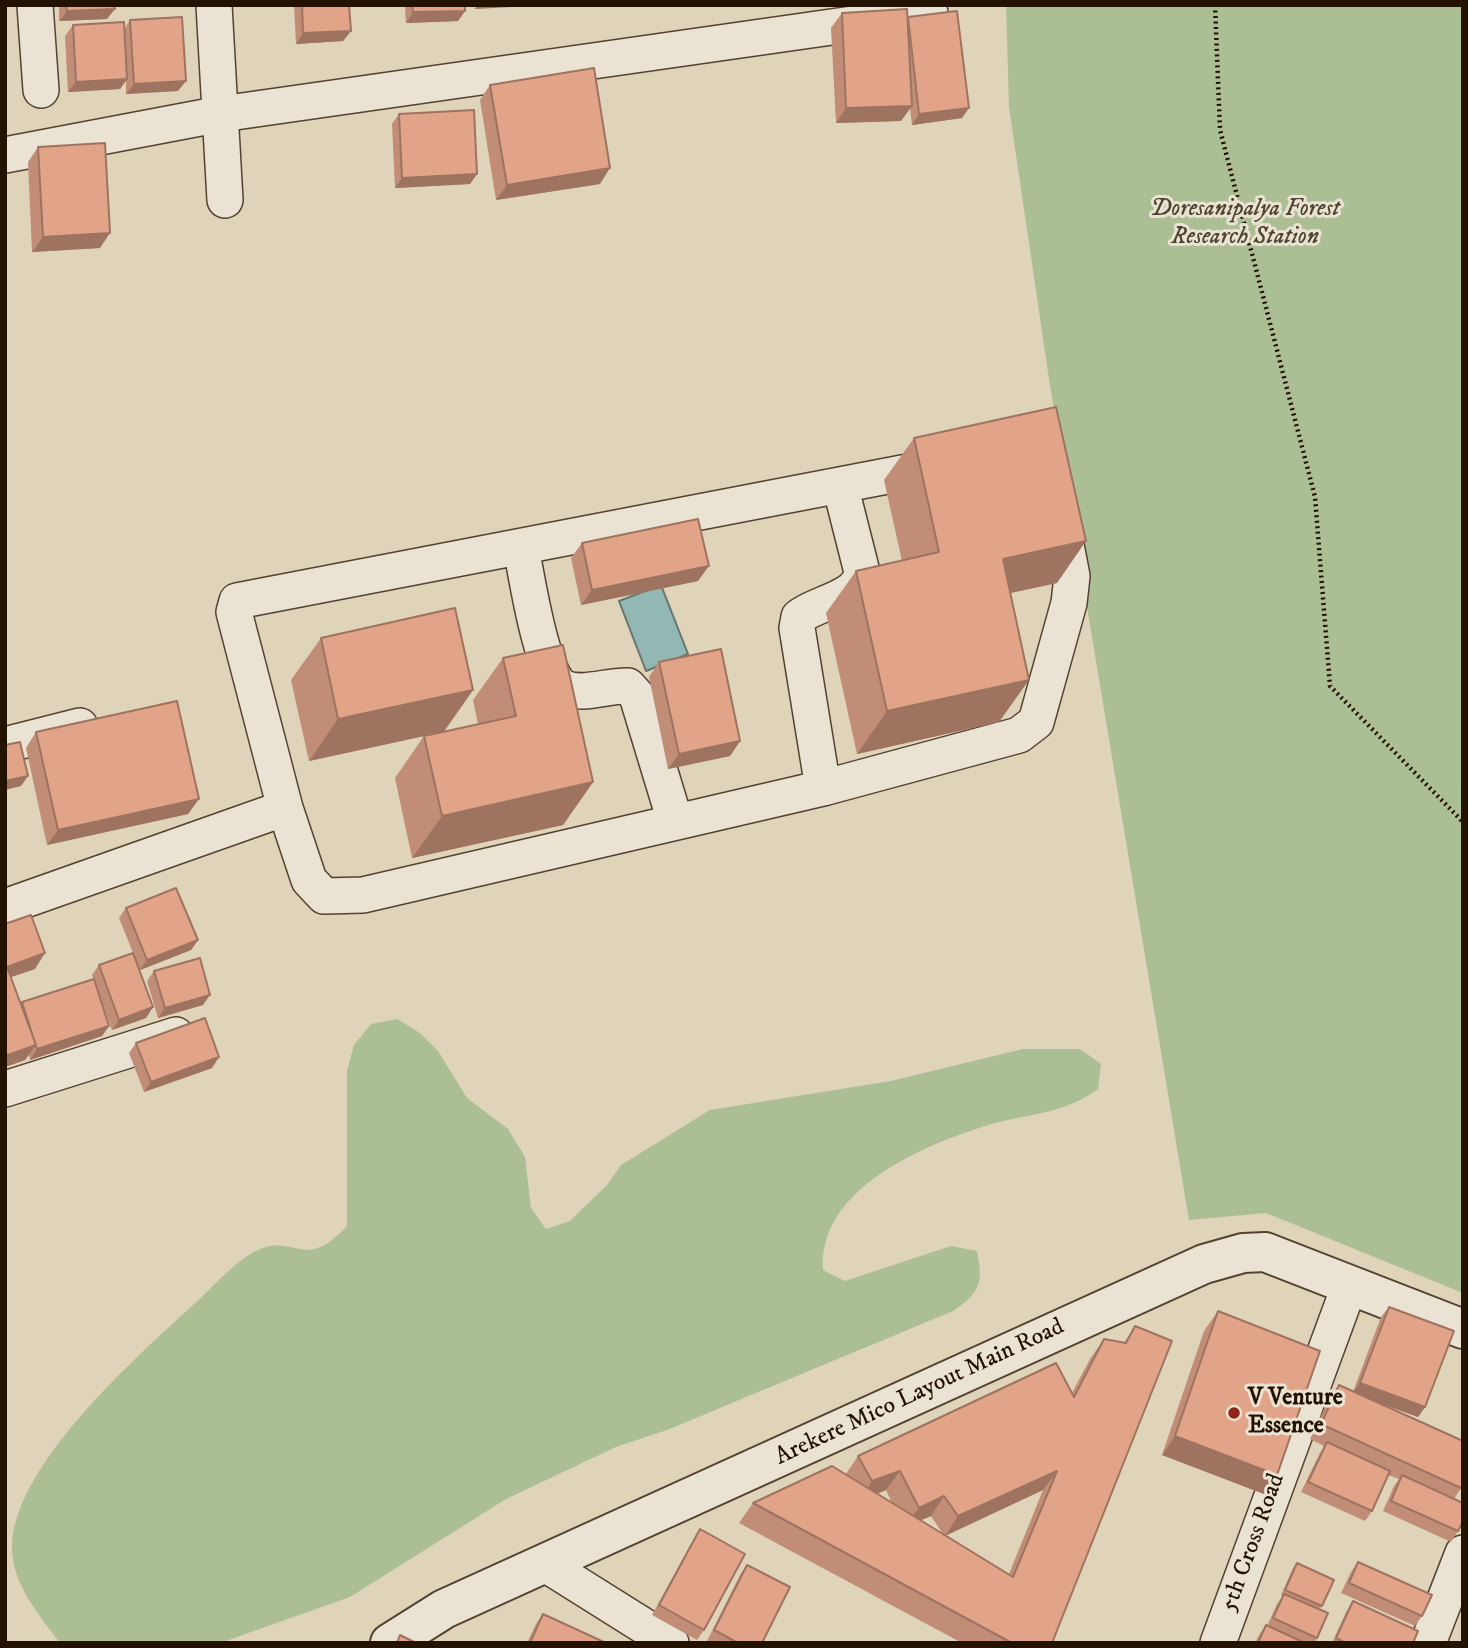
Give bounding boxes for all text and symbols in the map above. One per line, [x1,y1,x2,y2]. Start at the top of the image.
park label: Doresanipalya Forest Research Station [1150,196,1340,252]
street label: Arekere Mico Layout Main Road [771,1313,1069,1473]
place label: V Venture Essence [1248,1385,1343,1441]
marker: V Venture Essence [1226,1405,1242,1421]
street label: 5th Cross Road [1216,1470,1292,1616]

